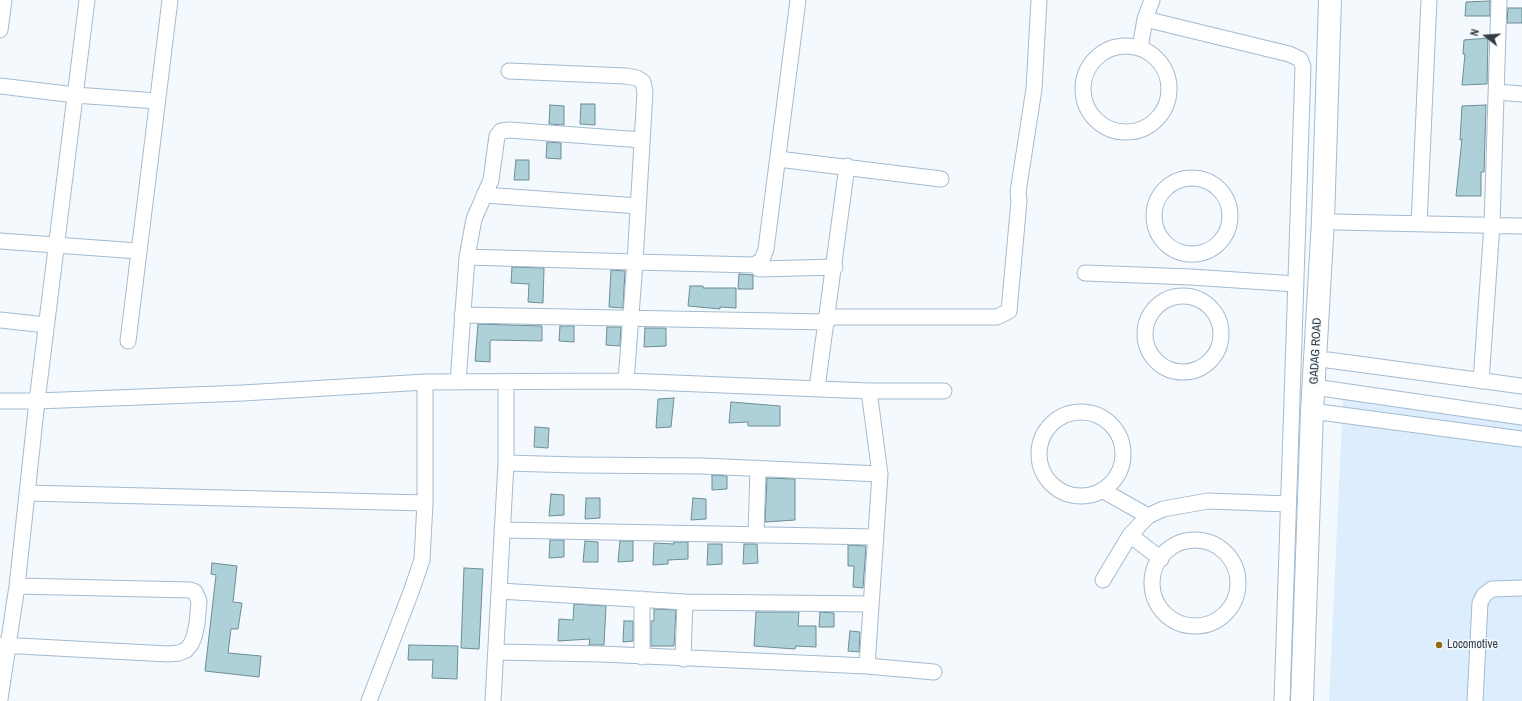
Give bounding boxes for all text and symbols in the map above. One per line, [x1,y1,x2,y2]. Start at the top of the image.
north arrow [1466,16,1506,56]
text: N [1467,27,1482,38]
street label: GADAG ROAD [1307,317,1325,385]
place label: Locomotive [1447,638,1498,652]
marker: Locomotive [1434,640,1444,650]

